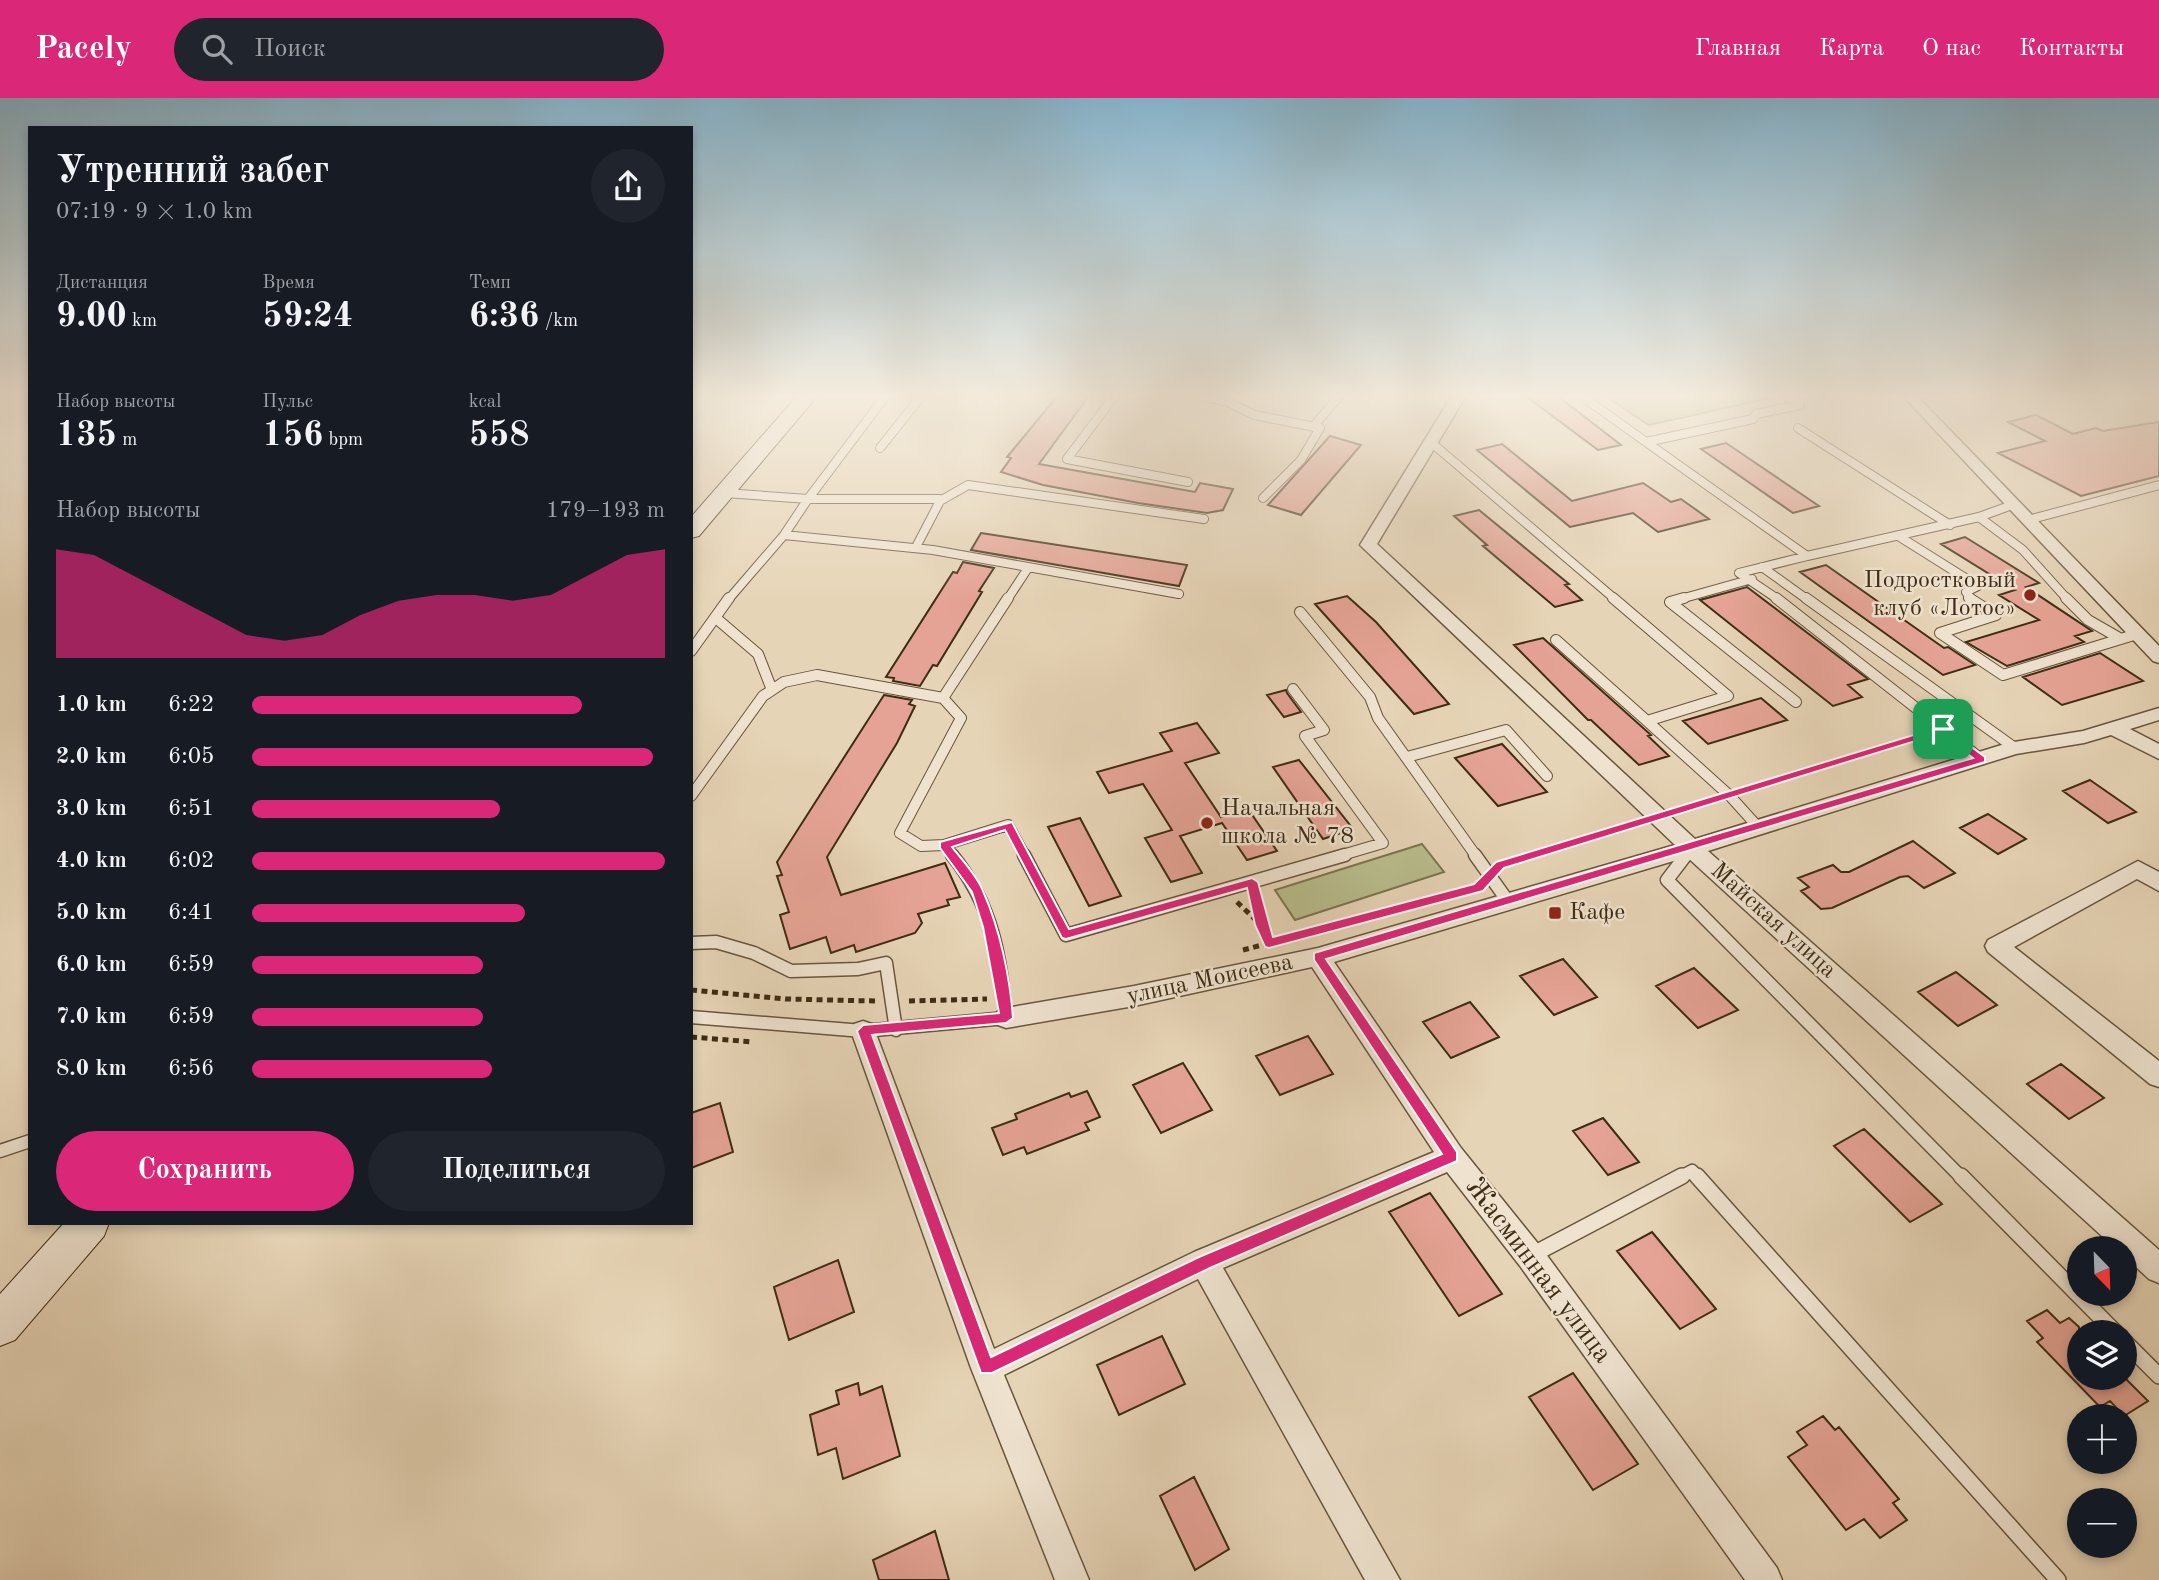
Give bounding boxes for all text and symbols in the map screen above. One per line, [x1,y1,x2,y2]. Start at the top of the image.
search box [174,18,664,81]
icon: search [198,30,236,68]
text: Pacely [35,33,132,66]
text: Поиск [254,36,326,62]
text: Главная [1695,37,1781,61]
text: Карта [1819,37,1884,61]
text: О нас [1922,37,1981,61]
text: Контакты [2019,37,2124,61]
button: share [591,149,665,223]
text: Утренний забег [56,153,329,191]
text: 07:19 · 9 × 1.0 km [56,200,253,223]
text: Дистанция [56,274,148,293]
text: Время [262,274,315,293]
text: Темп [469,274,511,293]
text: 9.00 [56,299,127,334]
text: 59:24 [262,299,353,334]
text: 6:36 [469,299,539,334]
text: km [127,312,157,331]
text: /km [539,312,578,331]
text: Набор высоты [56,393,175,412]
text: Пульс [262,393,313,412]
text: kcal [469,393,501,412]
text: 135 [56,418,117,453]
text: 156 [262,418,323,453]
text: 558 [469,418,530,453]
text: m [117,431,137,450]
text: bpm [323,431,363,450]
text: Набор высоты [56,499,200,522]
text: 179–193 m [546,499,665,522]
place label: Подростковый клуб «Лотос» [1864,569,2016,621]
marker: Подростковый клуб «Лотос» [2022,587,2038,603]
text: 1.0 km [56,693,127,716]
text: 6:22 [168,693,214,716]
pin [1913,699,1973,759]
icon: arrive [1924,710,1962,748]
text: 2.0 km [56,745,127,768]
text: 6:05 [168,745,214,768]
text: 3.0 km [56,797,127,820]
text: 6:51 [168,797,214,820]
place label: Начальная школа № 78 [1221,797,1354,849]
marker: Начальная школа № 78 [1199,815,1215,831]
text: 4.0 km [56,849,127,872]
text: 6:02 [168,849,214,872]
street label: Майская улица [1706,859,1841,983]
text: 5.0 km [56,901,127,924]
text: 6:41 [168,901,214,924]
place label: Кафе [1569,901,1625,925]
marker: Кафе [1547,905,1563,921]
street label: улица Моисеева [1125,951,1295,1009]
text: 6.0 km [56,953,127,976]
text: 6:59 [168,953,214,976]
text: 7.0 km [56,1005,127,1028]
text: 6:59 [168,1005,214,1028]
text: 8.0 km [56,1057,127,1080]
text: 6:56 [168,1057,214,1080]
button: Сохранить [56,1131,354,1211]
button: Поделиться [368,1131,665,1211]
street label: Жасминная улица [1459,1173,1617,1369]
north arrow [2067,1236,2137,1306]
map controls [2067,1236,2137,1558]
button: layers [2067,1320,2137,1390]
button: + [2067,1404,2137,1474]
button: − [2067,1488,2137,1558]

